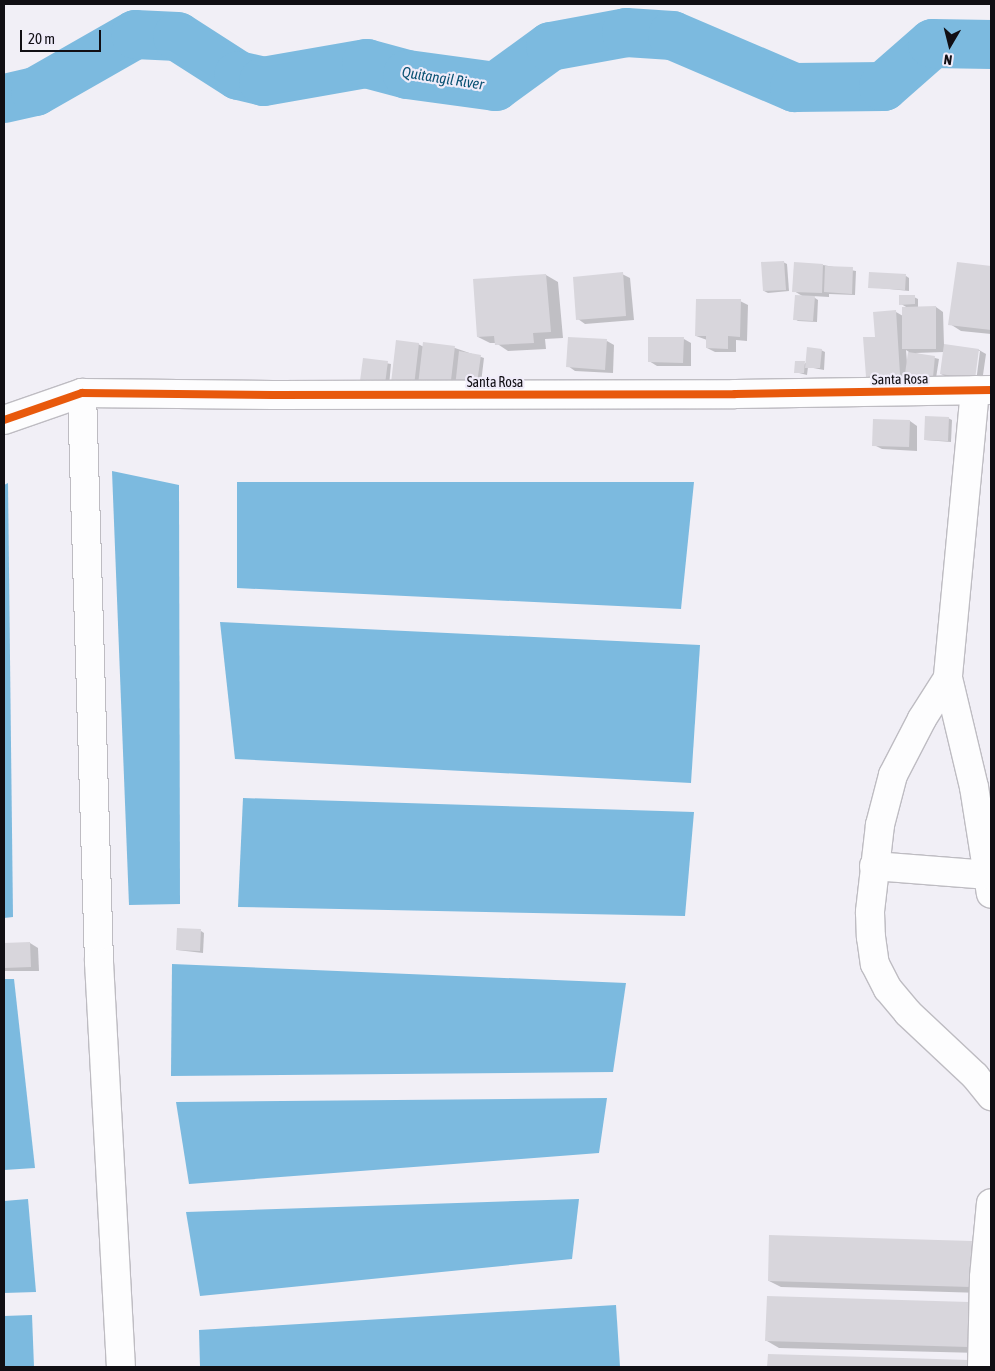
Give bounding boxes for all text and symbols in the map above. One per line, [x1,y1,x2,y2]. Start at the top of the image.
scale bar [22,20,104,52]
north arrow [925,20,975,70]
text: 20 m [28,30,55,47]
text: N [943,51,953,68]
water label: Quitangil River [401,63,485,93]
street label: Santa Rosa [872,370,928,388]
street label: Santa Rosa [467,374,523,390]

